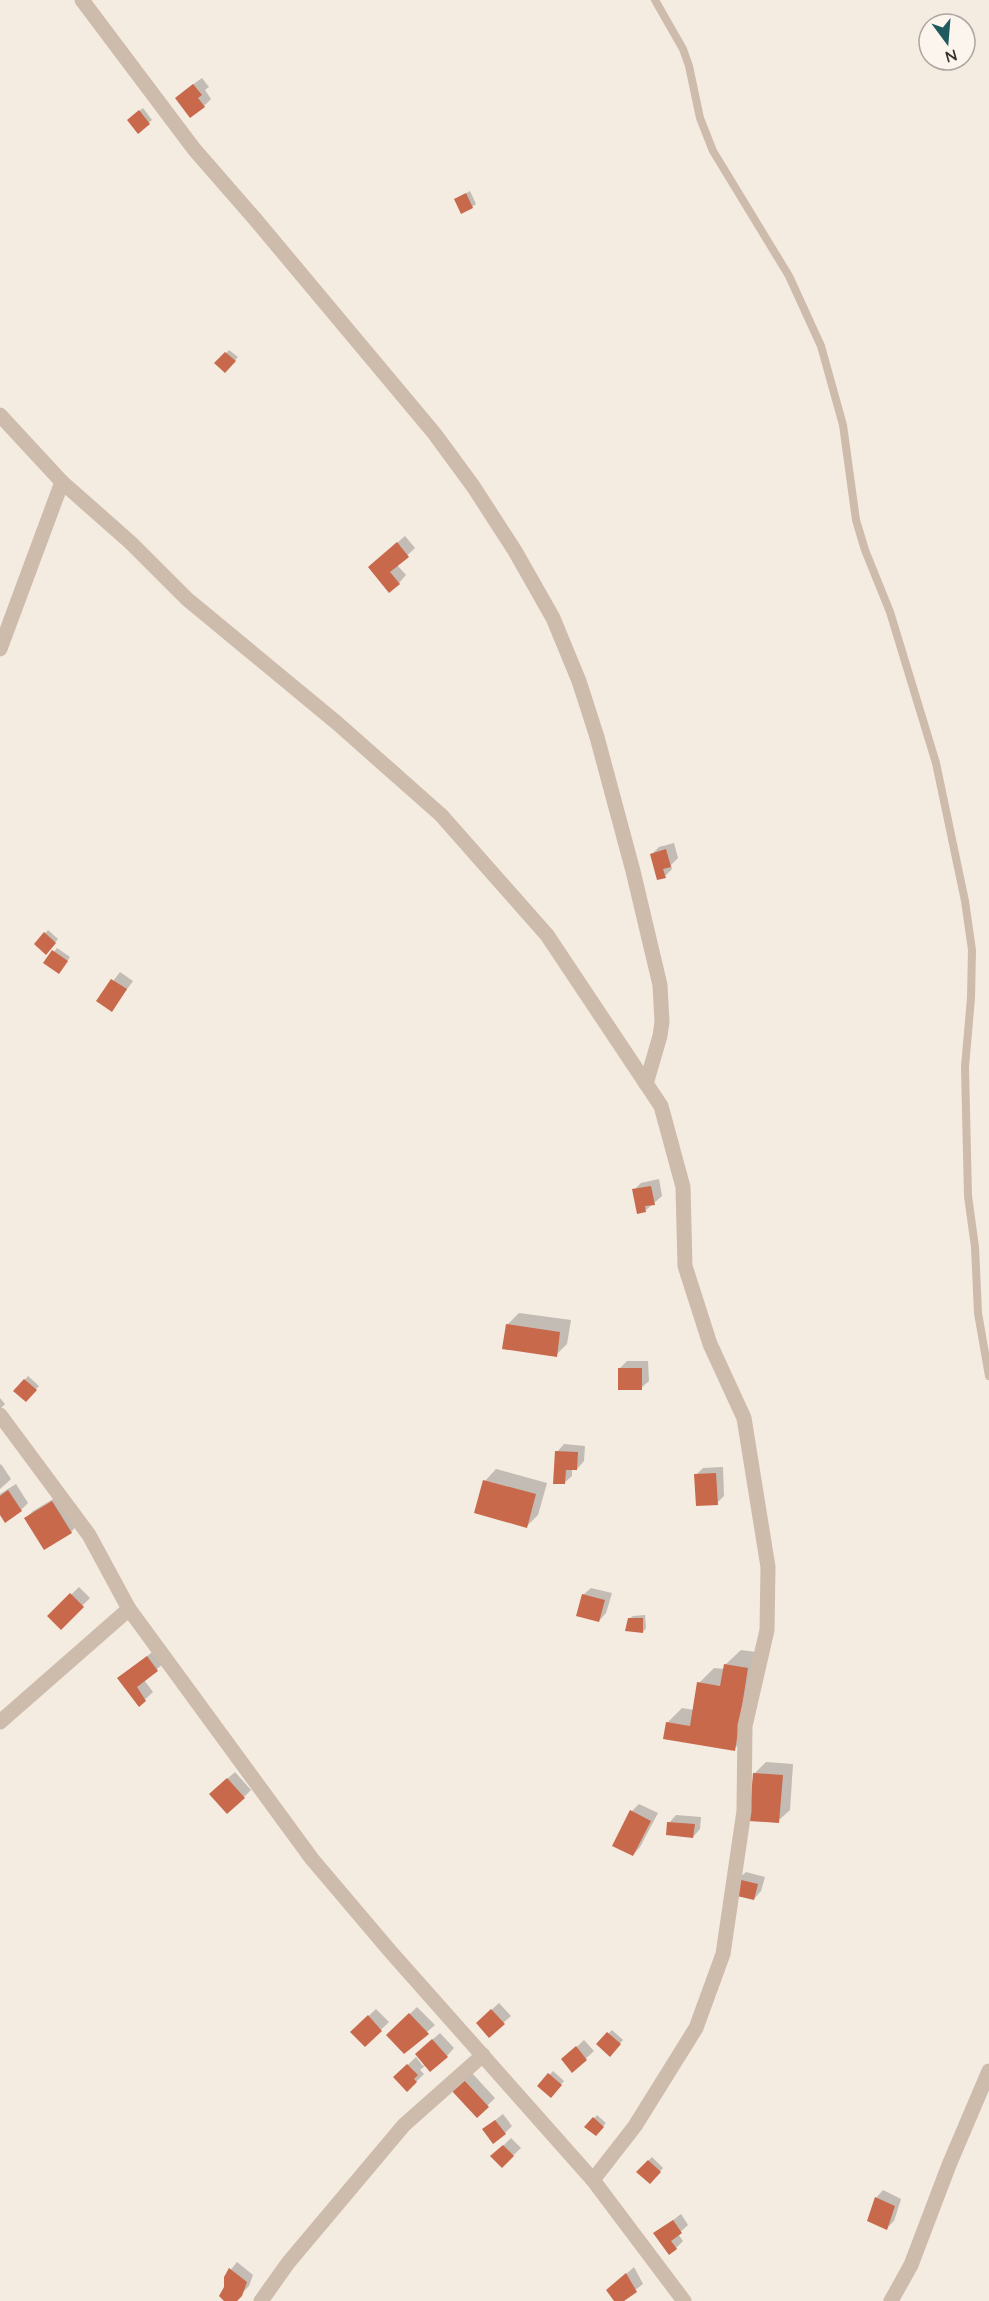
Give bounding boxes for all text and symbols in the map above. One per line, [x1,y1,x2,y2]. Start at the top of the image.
north arrow [917,12,977,72]
text: N [943,45,960,68]

